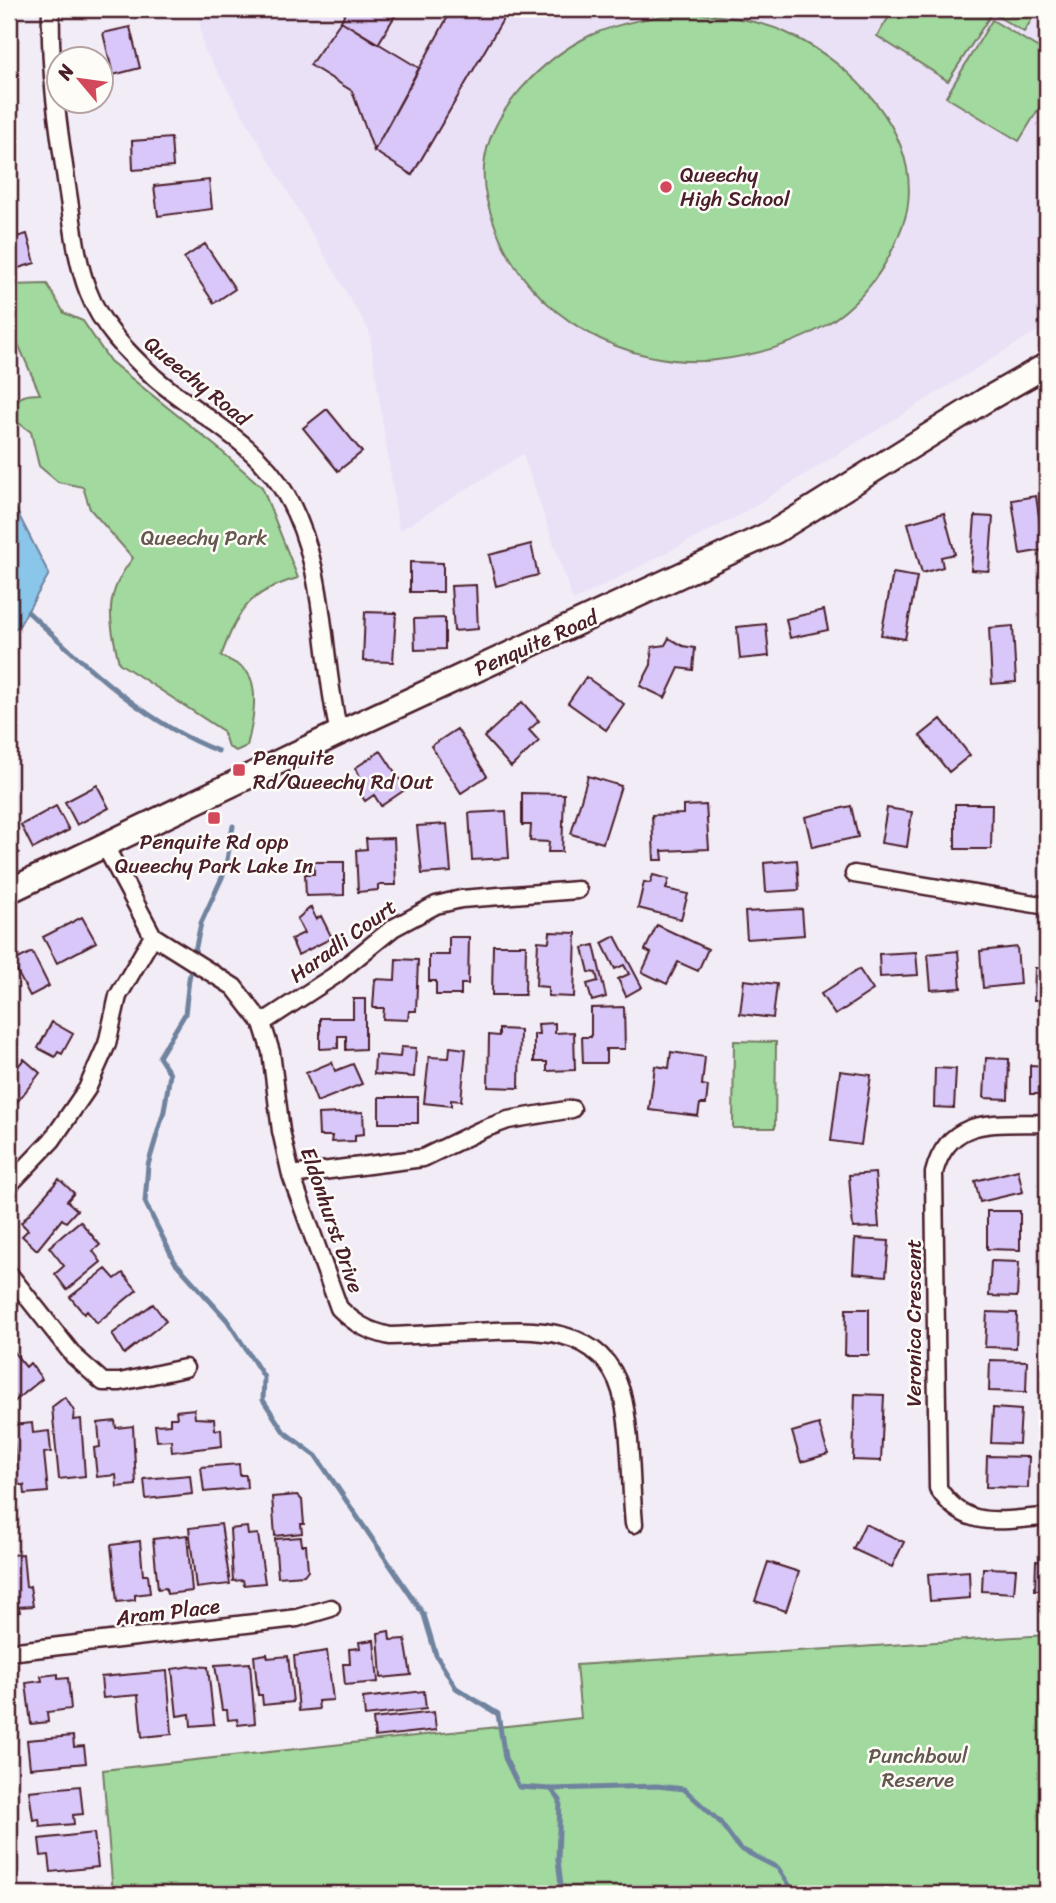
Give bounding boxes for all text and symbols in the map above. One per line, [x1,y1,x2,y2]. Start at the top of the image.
north arrow [46,46,116,116]
text: N [47,58,84,87]
place label: Queechy High School [680,156,791,218]
marker: Queechy High School [658,179,674,195]
street label: Queechy Road [135,326,260,437]
park label: Queechy Park [141,519,267,557]
street label: Penquite Road [468,598,606,687]
place label: Penquite Rd/Queechy Rd Out [253,739,434,801]
marker: Penquite Rd/Queechy Rd Out [231,762,247,778]
marker: Penquite Rd opp Queechy Park Lake In [206,810,222,826]
place label: Penquite Rd opp Queechy Park Lake In [115,823,313,885]
street label: Haradli Court [281,889,405,993]
street label: Eldonhurst Drive [289,1142,375,1298]
street label: Veronica Crescent [895,1239,933,1407]
street label: Aram Place [113,1587,222,1637]
park label: Punchbowl Reserve [868,1737,969,1799]

